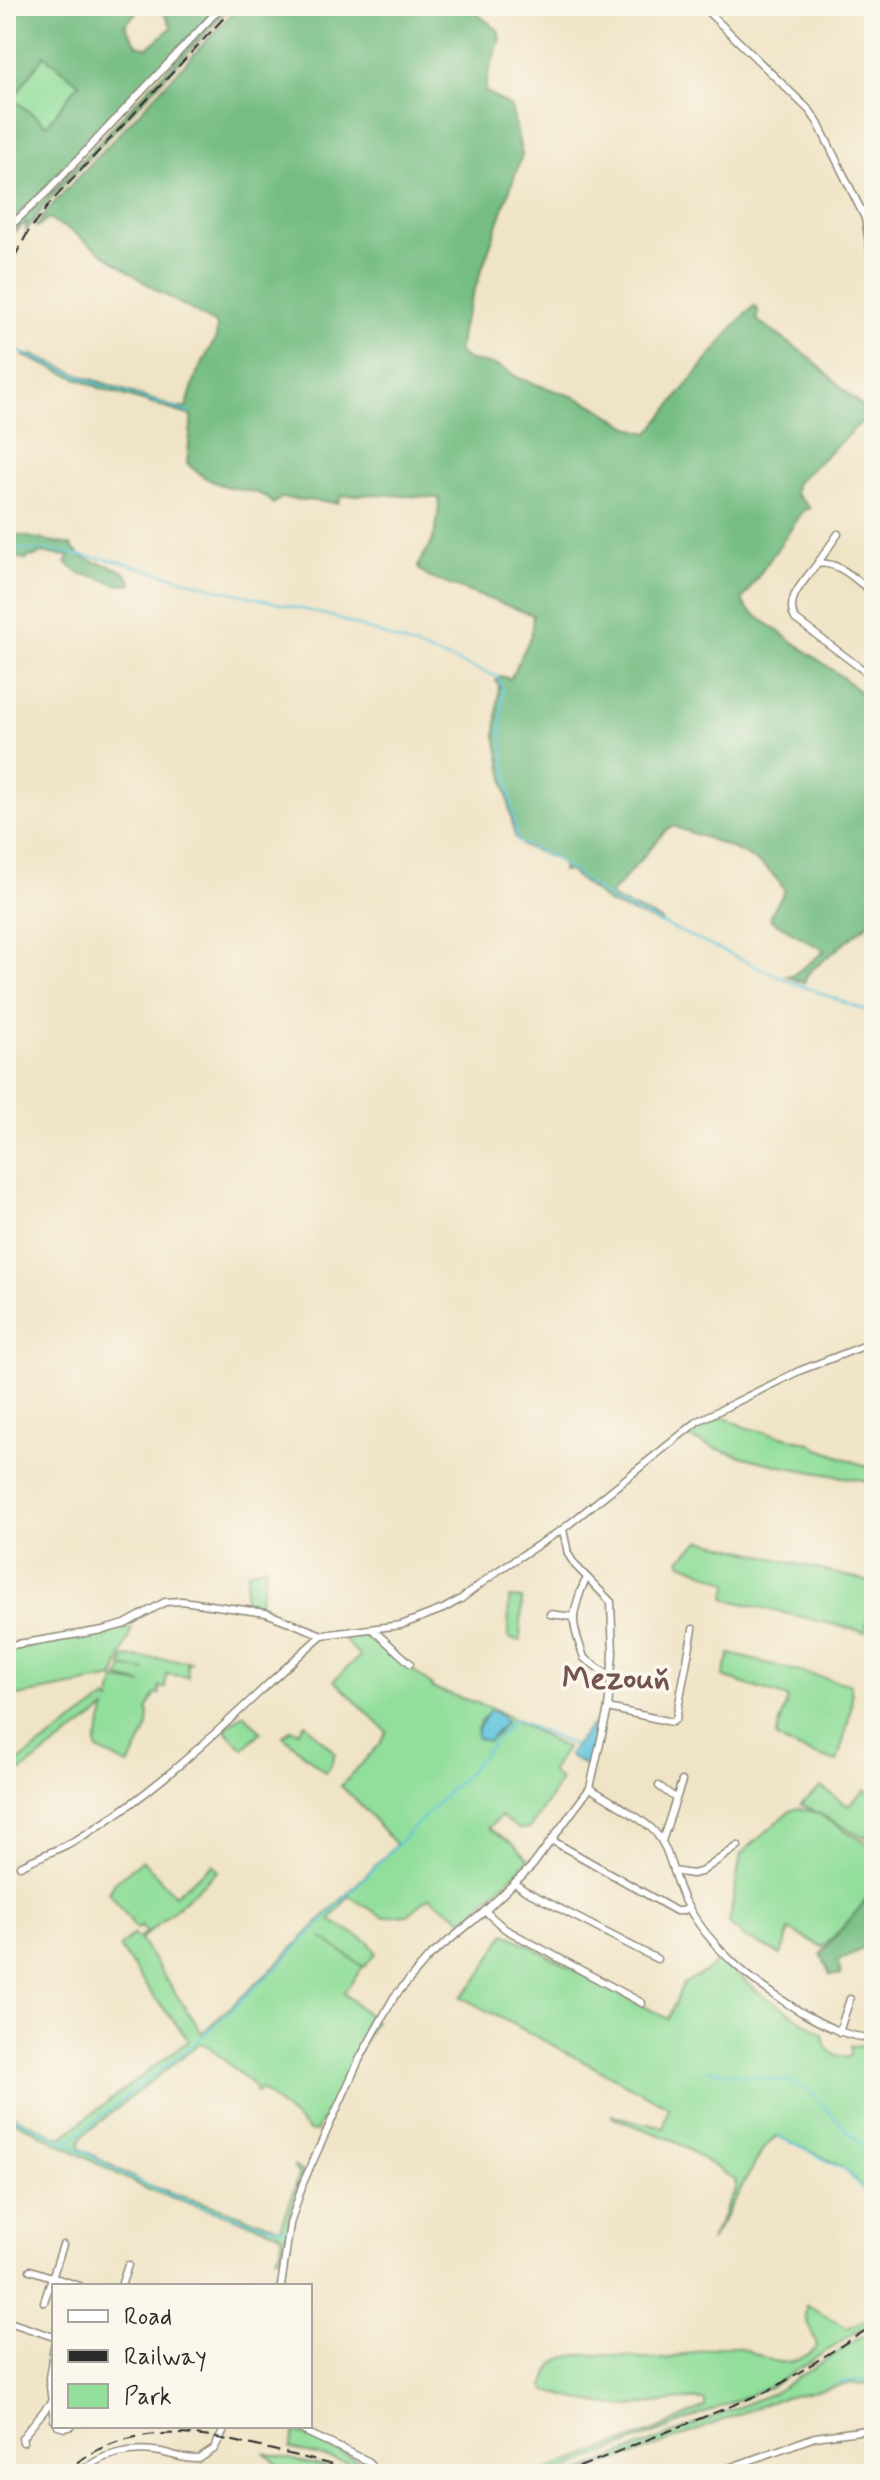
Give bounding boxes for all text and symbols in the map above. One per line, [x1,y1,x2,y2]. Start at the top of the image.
district label: Mezouň [562,1658,670,1700]
legend [52,2284,312,2428]
text: Road [124,2302,172,2333]
text: Railway [124,2342,207,2373]
text: Park [124,2382,172,2413]

